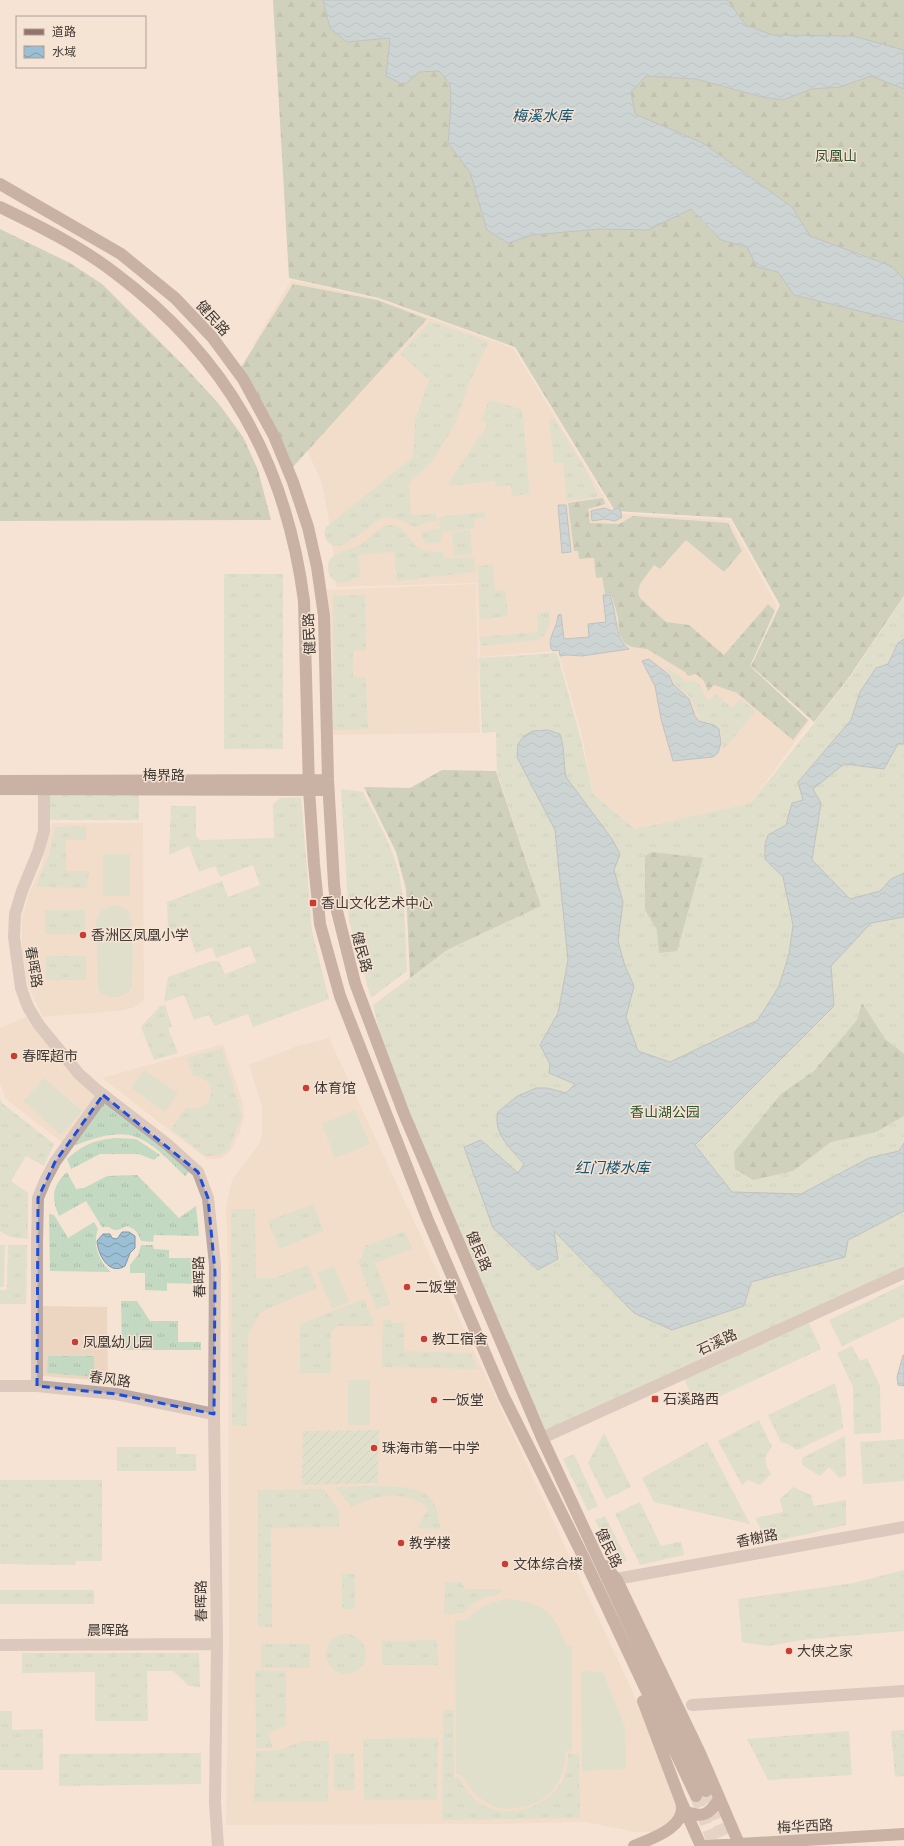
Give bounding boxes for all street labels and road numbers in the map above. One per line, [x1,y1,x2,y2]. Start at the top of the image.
street label: 健民路 [192,296,234,340]
street label: 健民路 [299,613,319,655]
street label: 梅界路 [143,766,185,784]
street label: 健民路 [348,929,376,975]
street label: 春晖路 [21,945,47,989]
street label: 健民路 [463,1228,495,1274]
street label: 春晖路 [189,1256,209,1298]
street label: 石溪路 [694,1325,740,1359]
street label: 春风路 [88,1367,132,1391]
street label: 健民路 [592,1525,626,1571]
street label: 香榭路 [735,1525,779,1551]
street label: 春晖路 [192,1580,210,1622]
street label: 晨晖路 [87,1621,129,1639]
street label: 梅华西路 [777,1816,833,1836]

